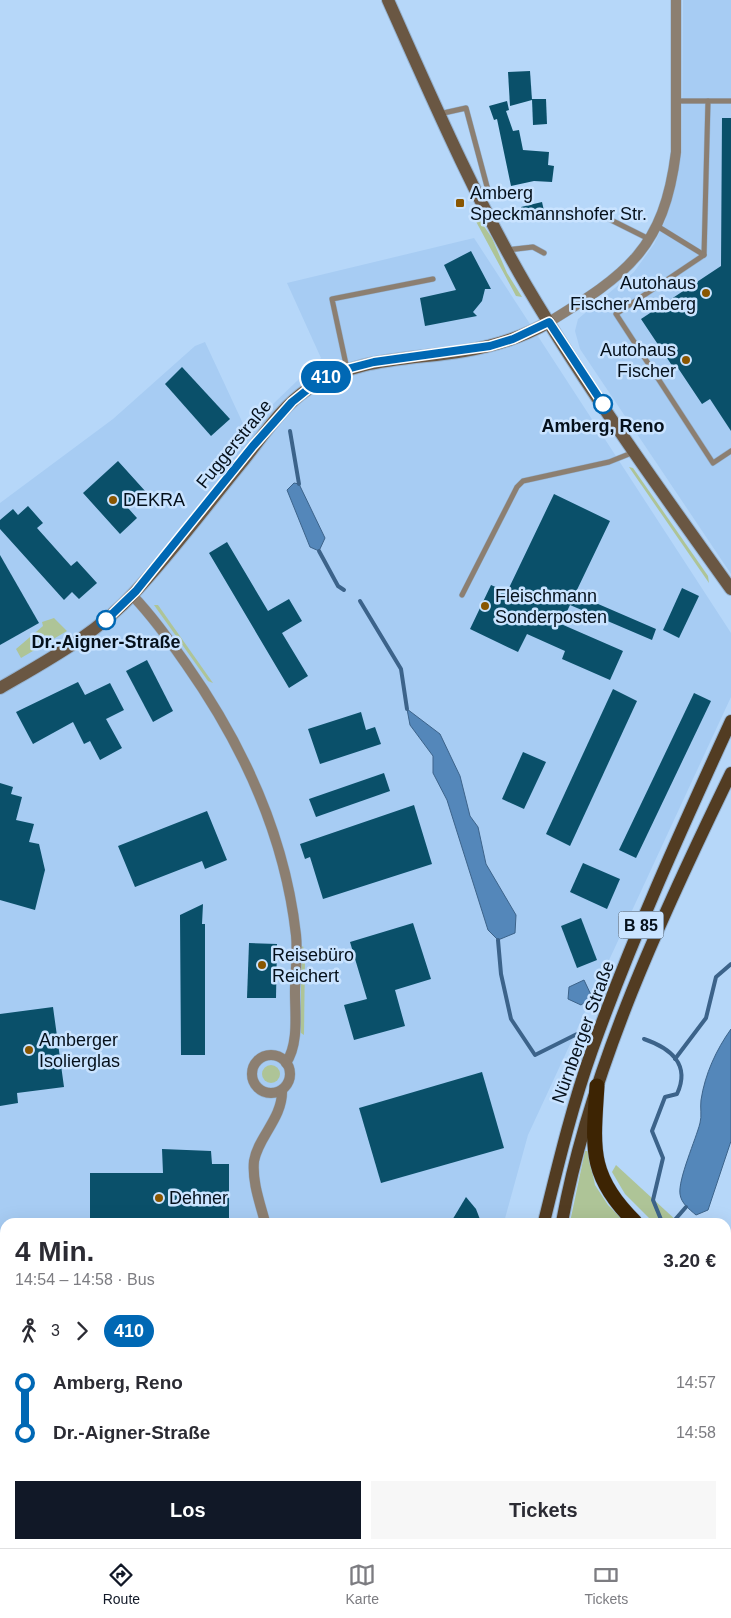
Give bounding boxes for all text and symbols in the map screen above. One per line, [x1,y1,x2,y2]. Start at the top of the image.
place label: Amberg Speckmannshofer Str. [470,183,647,224]
marker: Amberg Speckmannshofer Str. [454,197,466,209]
place label: Autohaus Fischer Amberg [570,273,696,314]
marker: Autohaus Fischer Amberg [700,287,712,299]
place label: Autohaus Fischer [600,340,676,381]
marker: Autohaus Fischer [680,354,692,366]
line badge: 410 [297,361,355,393]
text: 410 [311,367,341,387]
marker: Amberg, Reno [593,394,613,414]
street label: Fuggerstraße [192,396,276,492]
place label: Amberg, Reno [541,416,665,436]
place label: DEKRA [123,490,185,510]
marker: DEKRA [107,494,119,506]
place label: Fleischmann Sonderposten [495,586,607,627]
marker: Fleischmann Sonderposten [479,600,491,612]
marker: Dr.-Aigner-Straße [96,610,116,630]
place label: Dr.-Aigner-Straße [31,632,181,652]
road number: B 85 [618,912,664,938]
place label: Reisebüro Reichert [272,945,354,986]
street label: Nürnberger Straße [548,958,618,1106]
marker: Reisebüro Reichert [256,959,268,971]
place label: Amberger Isolierglas [39,1030,120,1071]
marker: Amberger Isolierglas [23,1044,35,1056]
place label: Dehner [169,1188,228,1208]
marker: Dehner [153,1192,165,1204]
text: 4 Min. [15,1236,94,1267]
text: 3.20 € [663,1250,716,1271]
text: 14:54 – 14:58 · Bus [15,1271,155,1288]
icon: walk [15,1317,43,1345]
icon: forward [68,1317,96,1345]
text: 410 [114,1321,144,1341]
text: 3 [51,1322,60,1339]
text: Amberg, Reno [53,1372,183,1393]
text: 14:57 [676,1374,716,1391]
text: Dr.-Aigner-Straße [53,1422,210,1443]
text: 14:58 [676,1424,716,1441]
button: Los [15,1481,361,1539]
button: Tickets [371,1481,716,1539]
tab: Route [103,1561,140,1607]
tab: Karte [346,1561,379,1607]
tab: Tickets [584,1561,628,1607]

